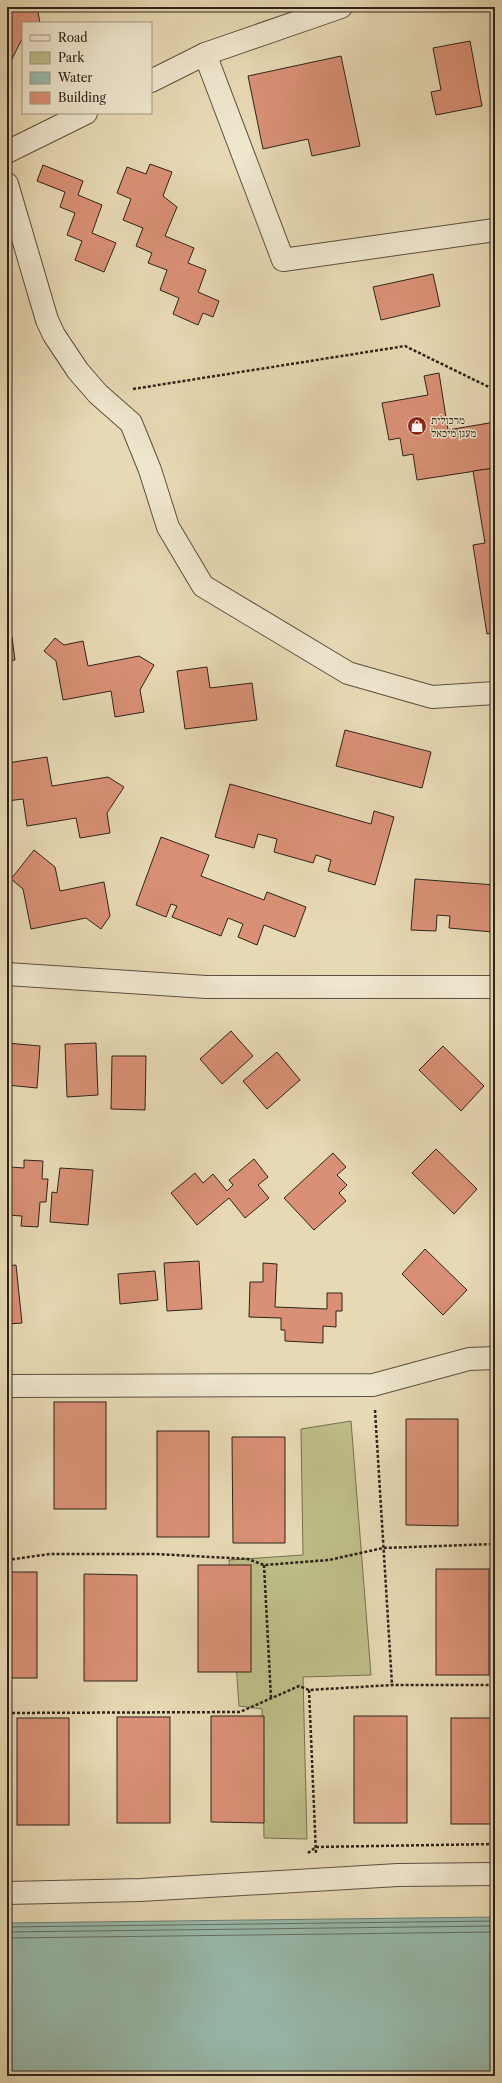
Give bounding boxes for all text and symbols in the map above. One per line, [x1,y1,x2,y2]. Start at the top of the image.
legend [22,22,152,114]
text: Road [58,30,88,45]
text: Park [58,50,85,65]
text: Water [57,70,92,85]
text: Building [58,90,106,105]
place label: מרכולית מעגן מיכאל [431,413,477,440]
shop icon: מרכולית מעגן מיכאל [406,415,428,437]

